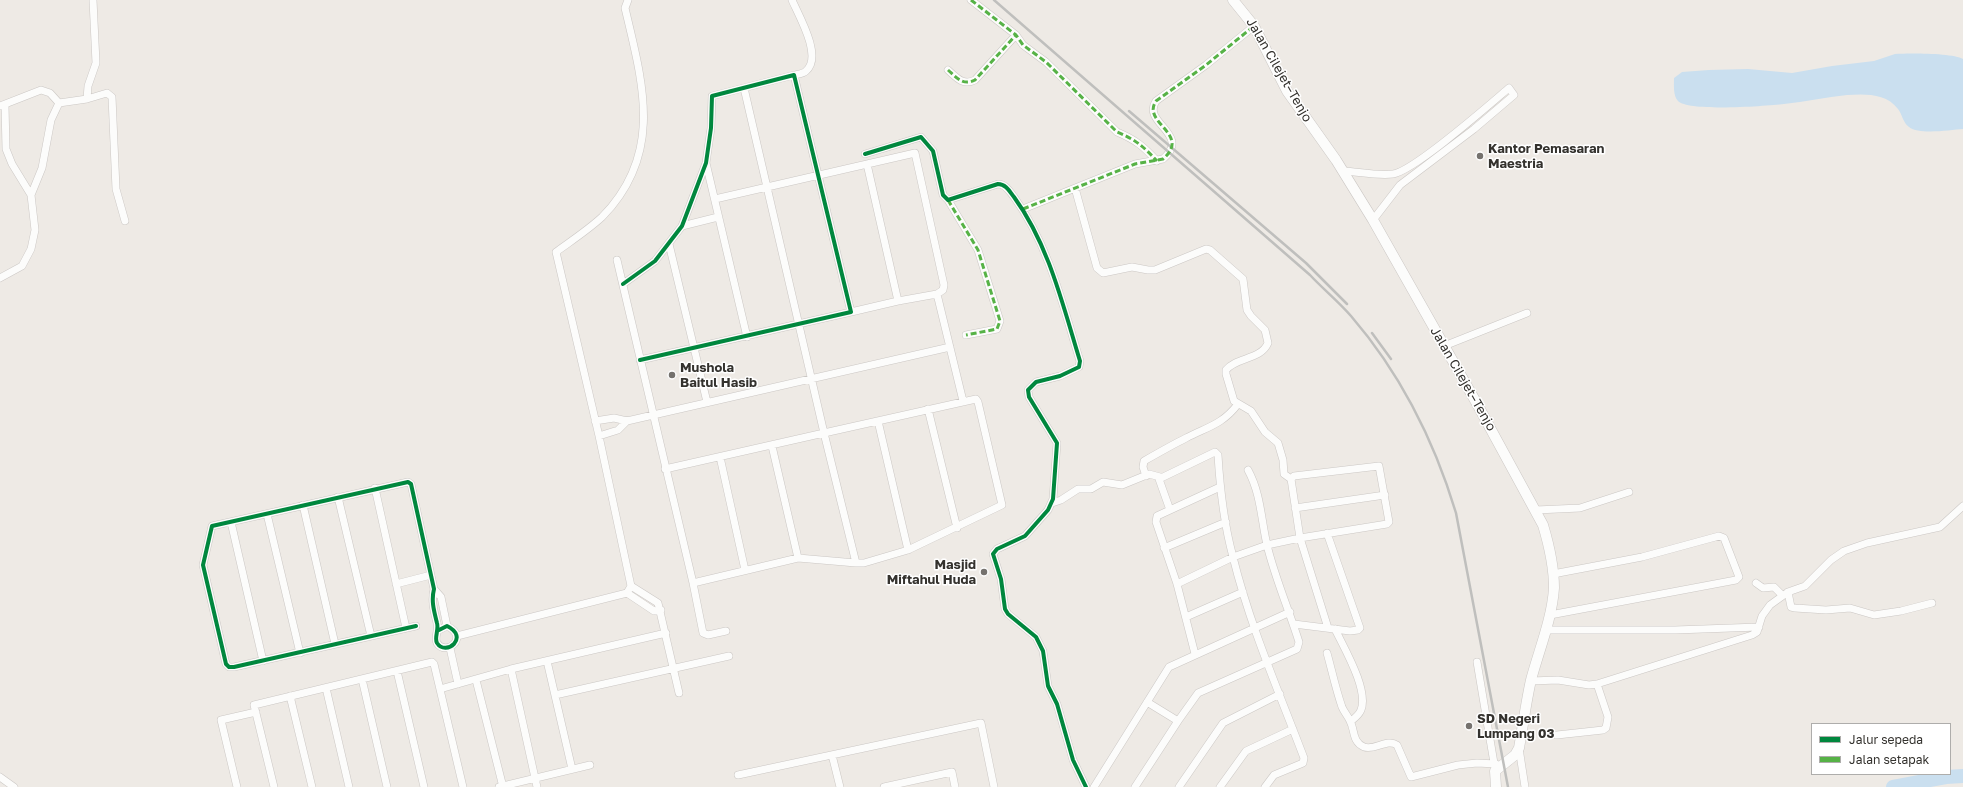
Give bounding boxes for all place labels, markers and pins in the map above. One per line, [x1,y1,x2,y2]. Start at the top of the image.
place label: Kantor Pemasaran Maestria [1488,141,1604,172]
marker: Kantor Pemasaran Maestria [1475,151,1485,161]
place label: Mushola Baitul Hasib [680,360,757,391]
marker: Mushola Baitul Hasib [667,370,677,380]
place label: Masjid Miftahul Huda [887,557,976,588]
marker: Masjid Miftahul Huda [979,567,989,577]
place label: SD Negeri Lumpang 03 [1477,711,1554,742]
marker: SD Negeri Lumpang 03 [1464,721,1474,731]

